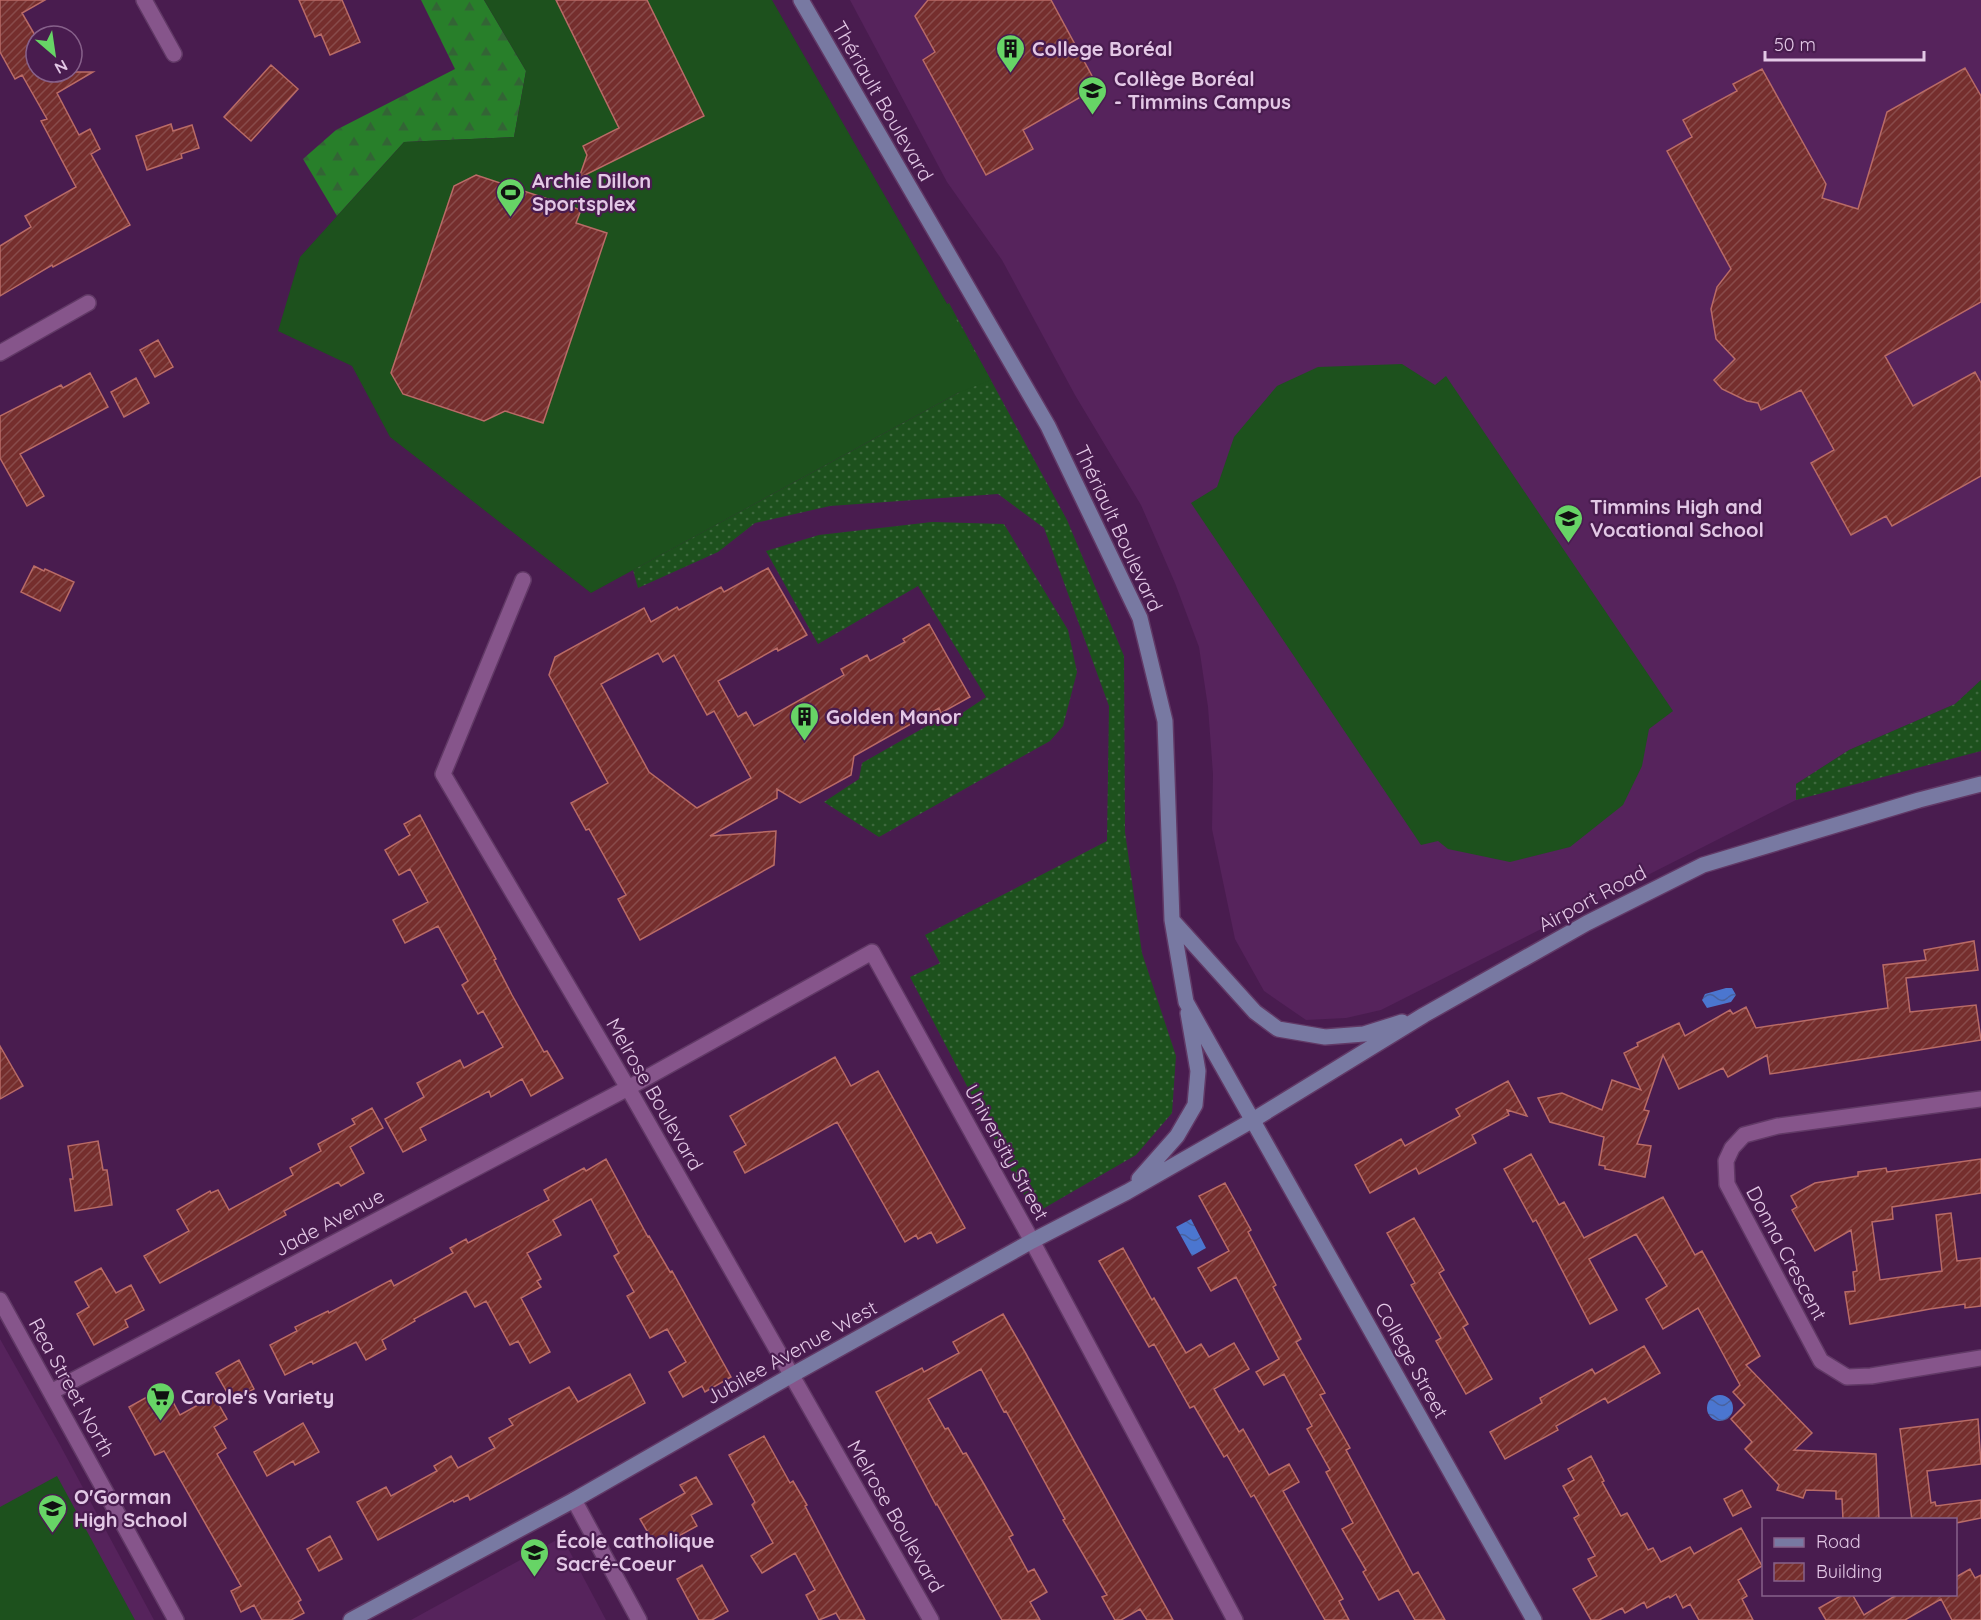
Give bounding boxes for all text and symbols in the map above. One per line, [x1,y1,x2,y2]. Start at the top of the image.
street label: Thériault Boulevard [827,16,939,186]
north arrow [24,24,84,84]
scale bar [1765,24,1924,62]
building icon: College Boréal [995,32,1027,74]
text: 50 m [1774,33,1816,56]
place label: College Boréal [1032,36,1173,61]
text: N [51,56,71,79]
place label: Collège Boréal - Timmins Campus [1114,66,1291,114]
school or university icon: Collège Boréal - Timmins Campus [1077,74,1109,116]
place label: Archie Dillon Sportsplex [532,168,651,216]
sports icon: Archie Dillon Sportsplex [495,176,527,218]
street label: Thériault Boulevard [1069,441,1169,615]
place label: Timmins High and Vocational School [1590,494,1764,542]
school or university icon: Timmins High and Vocational School [1553,502,1585,544]
building icon: Golden Manor [789,700,821,742]
place label: Golden Manor [826,704,962,729]
street label: Airport Road [1534,859,1650,937]
street label: Melrose Boulevard [601,1013,709,1175]
street label: University Street [959,1080,1055,1225]
street label: Donna Crescent [1741,1182,1833,1325]
street label: Jade Avenue [270,1183,388,1261]
street label: Jubilee Avenue West [701,1294,881,1409]
street label: College Street [1370,1298,1454,1423]
street label: Rea Street North [24,1313,120,1461]
supermarket icon: Carole's Variety [144,1380,176,1422]
place label: Carole's Variety [181,1384,334,1409]
street label: Melrose Boulevard [842,1435,950,1597]
place label: O'Gorman High School [74,1484,188,1532]
school or university icon: O'Gorman High School [37,1492,69,1534]
legend [1762,1518,1957,1596]
place label: École catholique Sacré-Coeur [556,1528,714,1576]
text: Road [1816,1530,1861,1553]
school or university icon: École catholique Sacré-Coeur [519,1536,551,1578]
text: Building [1816,1560,1882,1583]

